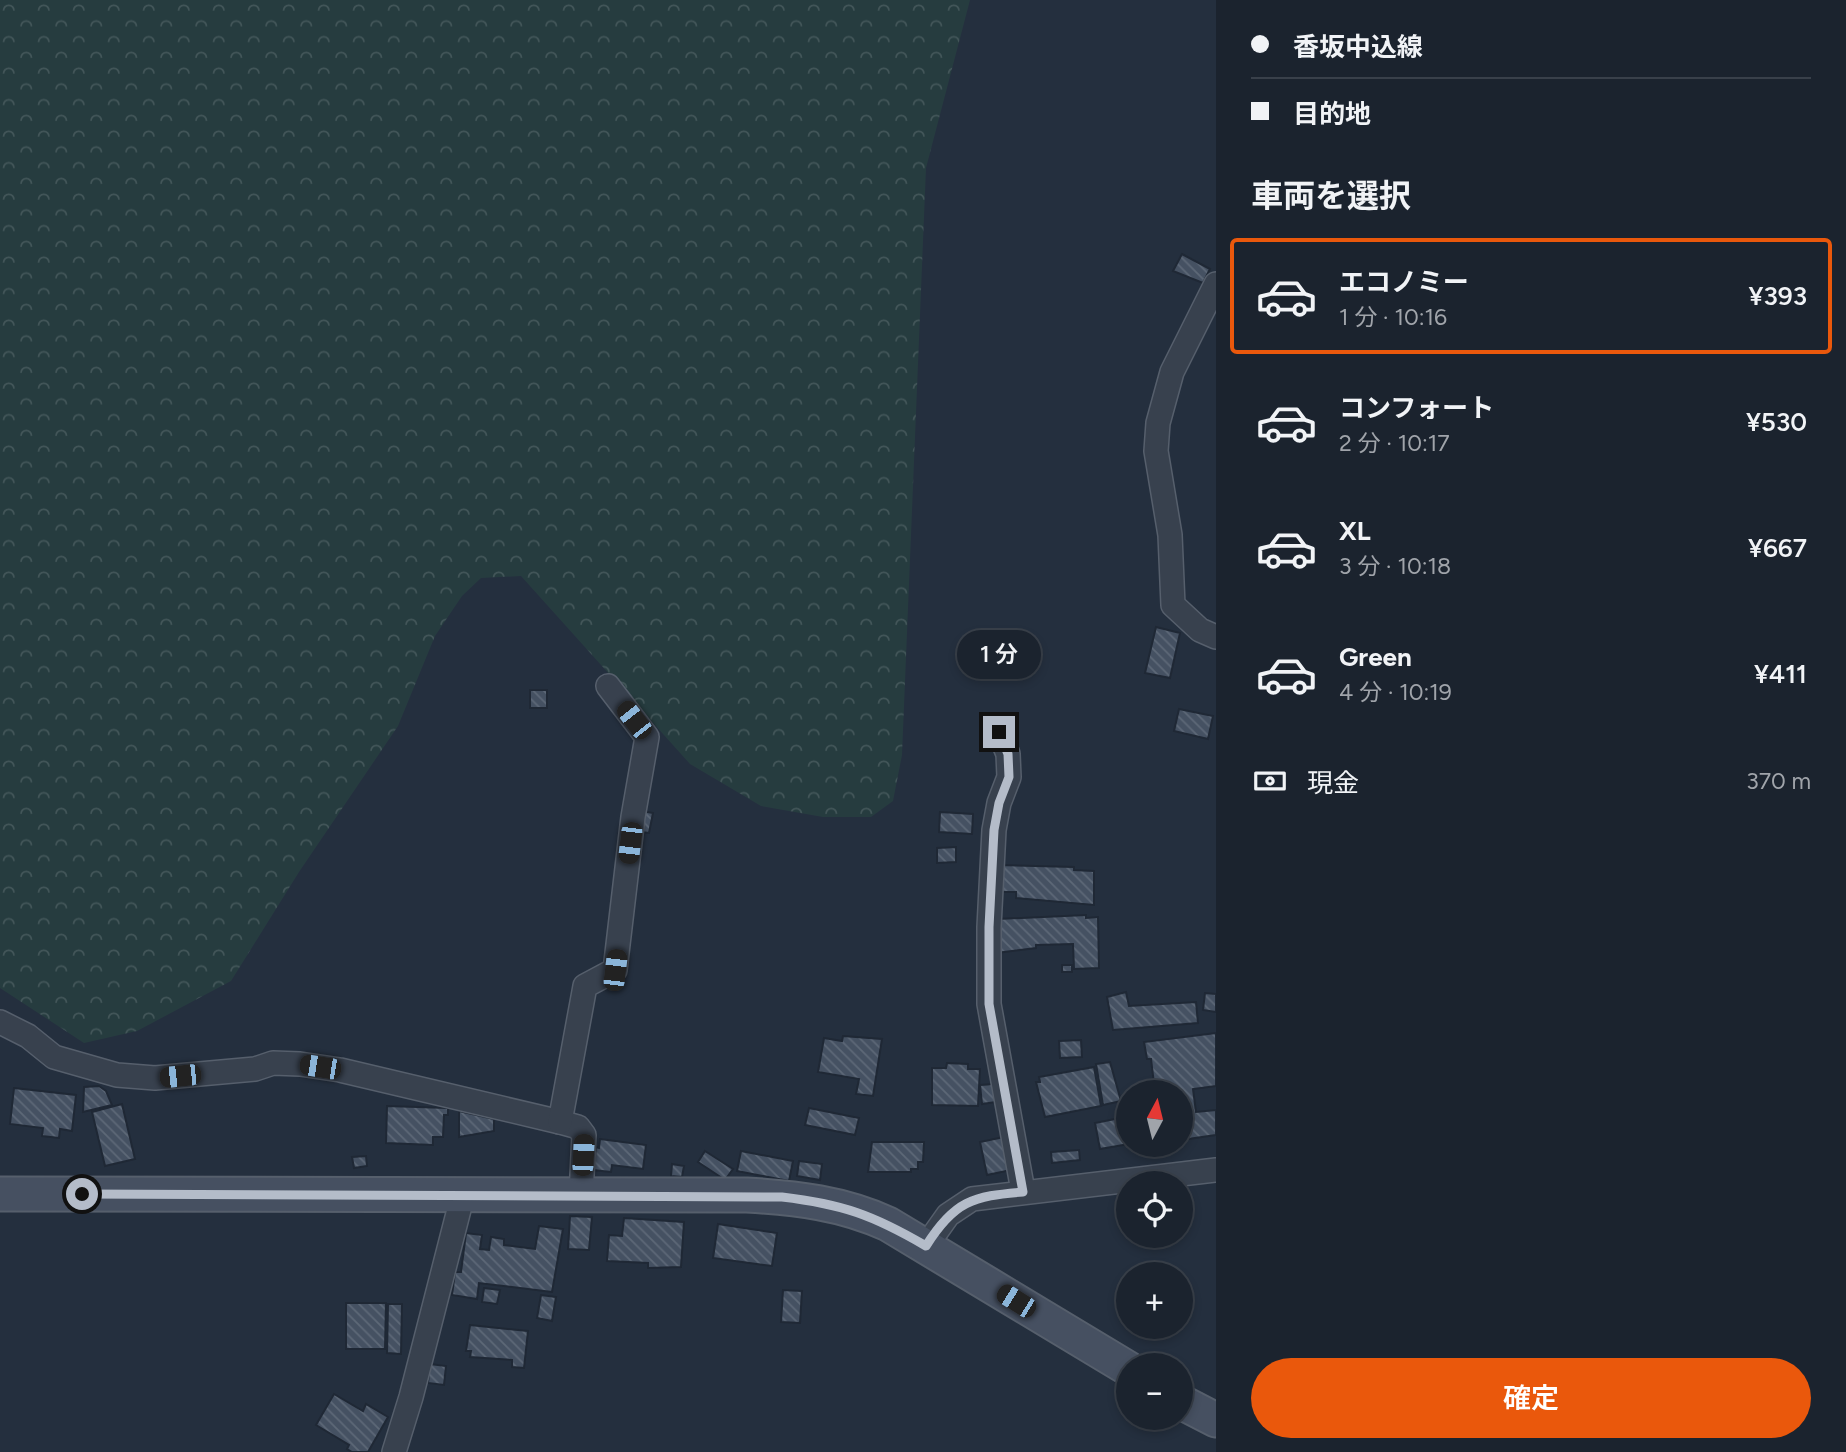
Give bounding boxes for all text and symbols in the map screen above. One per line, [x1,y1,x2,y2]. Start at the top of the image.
text: 香坂中込線 [1293,31,1423,63]
text: 目的地 [1293,98,1371,130]
text: 車両を選択 [1251,177,1411,215]
icon: car [1255,265,1318,328]
text: エコノミー [1339,266,1469,298]
text: ¥393 [1748,280,1807,312]
text: 1 分 · 10:16 [1339,303,1447,331]
icon: car [1255,391,1318,454]
text: コンフォート [1339,392,1494,424]
text: ¥530 [1746,406,1807,438]
text: 2 分 · 10:17 [1339,429,1450,457]
text: XL [1339,515,1371,547]
icon: car [1255,517,1318,580]
text: ¥667 [1748,532,1807,564]
text: 3 分 · 10:18 [1339,552,1451,580]
callout: 1 分 [957,630,1041,680]
text: 1 分 [980,640,1018,668]
text: Green [1339,641,1412,673]
icon: car [1255,643,1318,706]
text: ¥411 [1754,658,1807,690]
text: 4 分 · 10:19 [1339,678,1452,706]
car [613,697,656,743]
route end [983,716,1015,748]
icon: cash [1251,762,1289,800]
text: 現金 [1307,767,1359,799]
text: 370 m [1746,767,1811,795]
car [618,821,643,865]
car [603,948,628,992]
car [298,1053,343,1081]
car [159,1063,202,1089]
north arrow [1116,1080,1194,1157]
map controls [1116,1080,1193,1430]
car [572,1133,595,1177]
button: locate [1116,1171,1193,1248]
route start [66,1178,98,1210]
button: + [1116,1262,1193,1339]
car [993,1281,1040,1321]
button: − [1116,1353,1193,1430]
button: 確定 [1251,1358,1811,1438]

